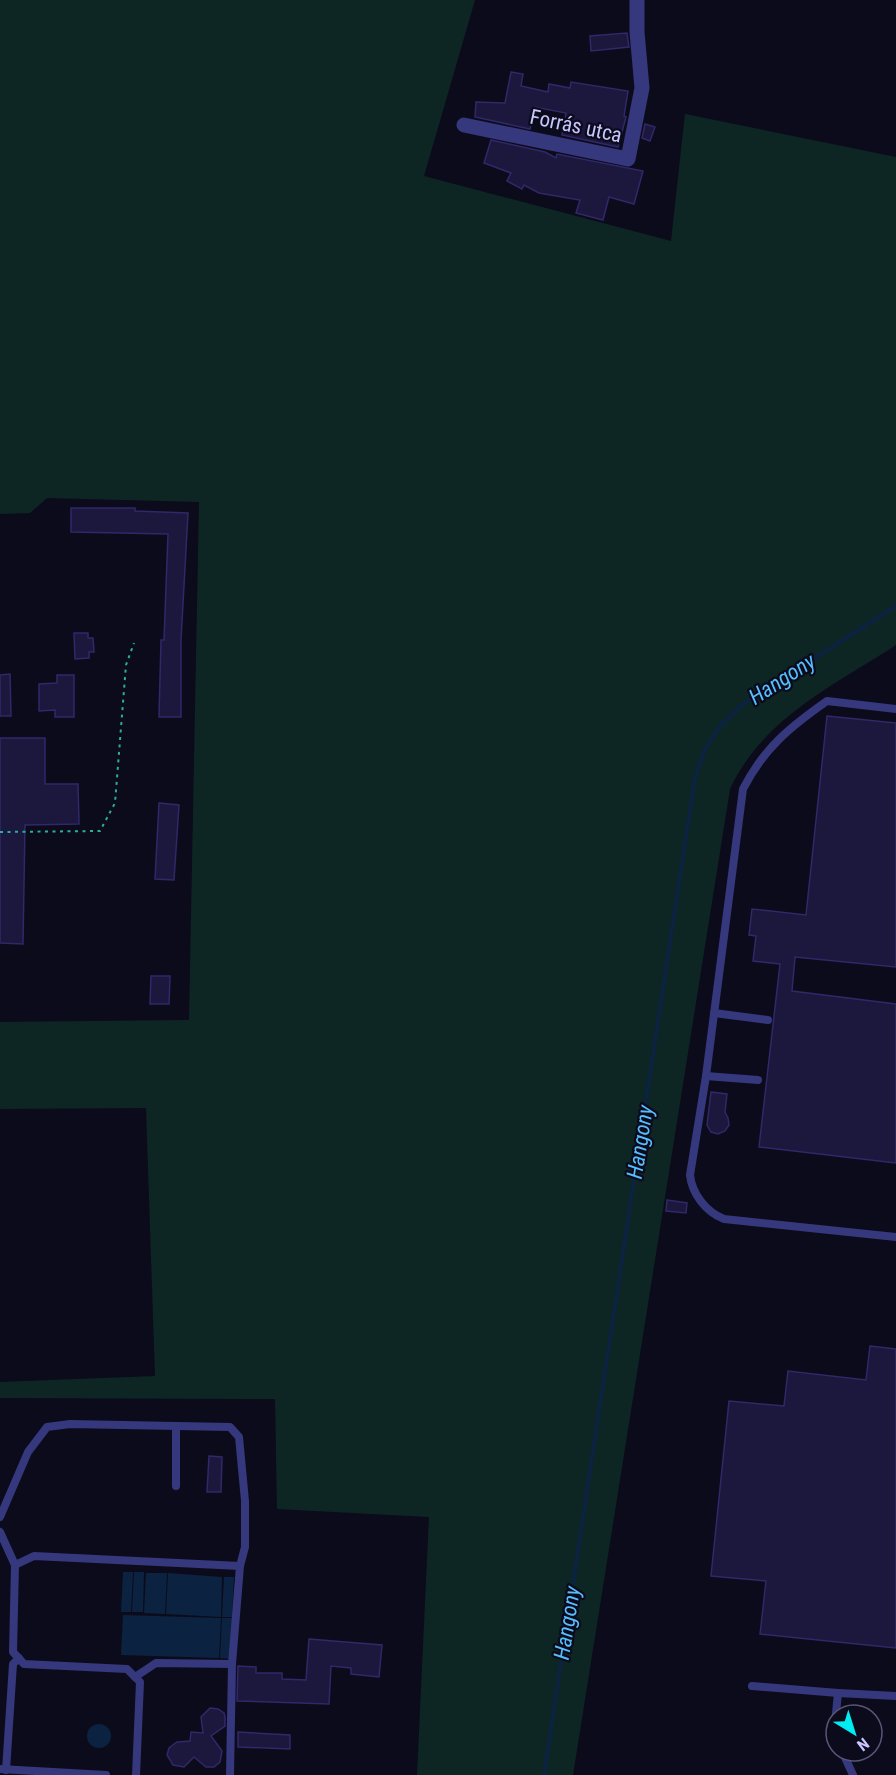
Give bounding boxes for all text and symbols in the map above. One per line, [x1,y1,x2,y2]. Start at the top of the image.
street label: Forrás utca [528,105,624,147]
water label: Hangony [744,648,821,710]
water label: Hangony [622,1102,658,1181]
water label: Hangony [549,1583,585,1662]
north arrow [824,1703,884,1763]
text: N [853,1734,873,1755]

